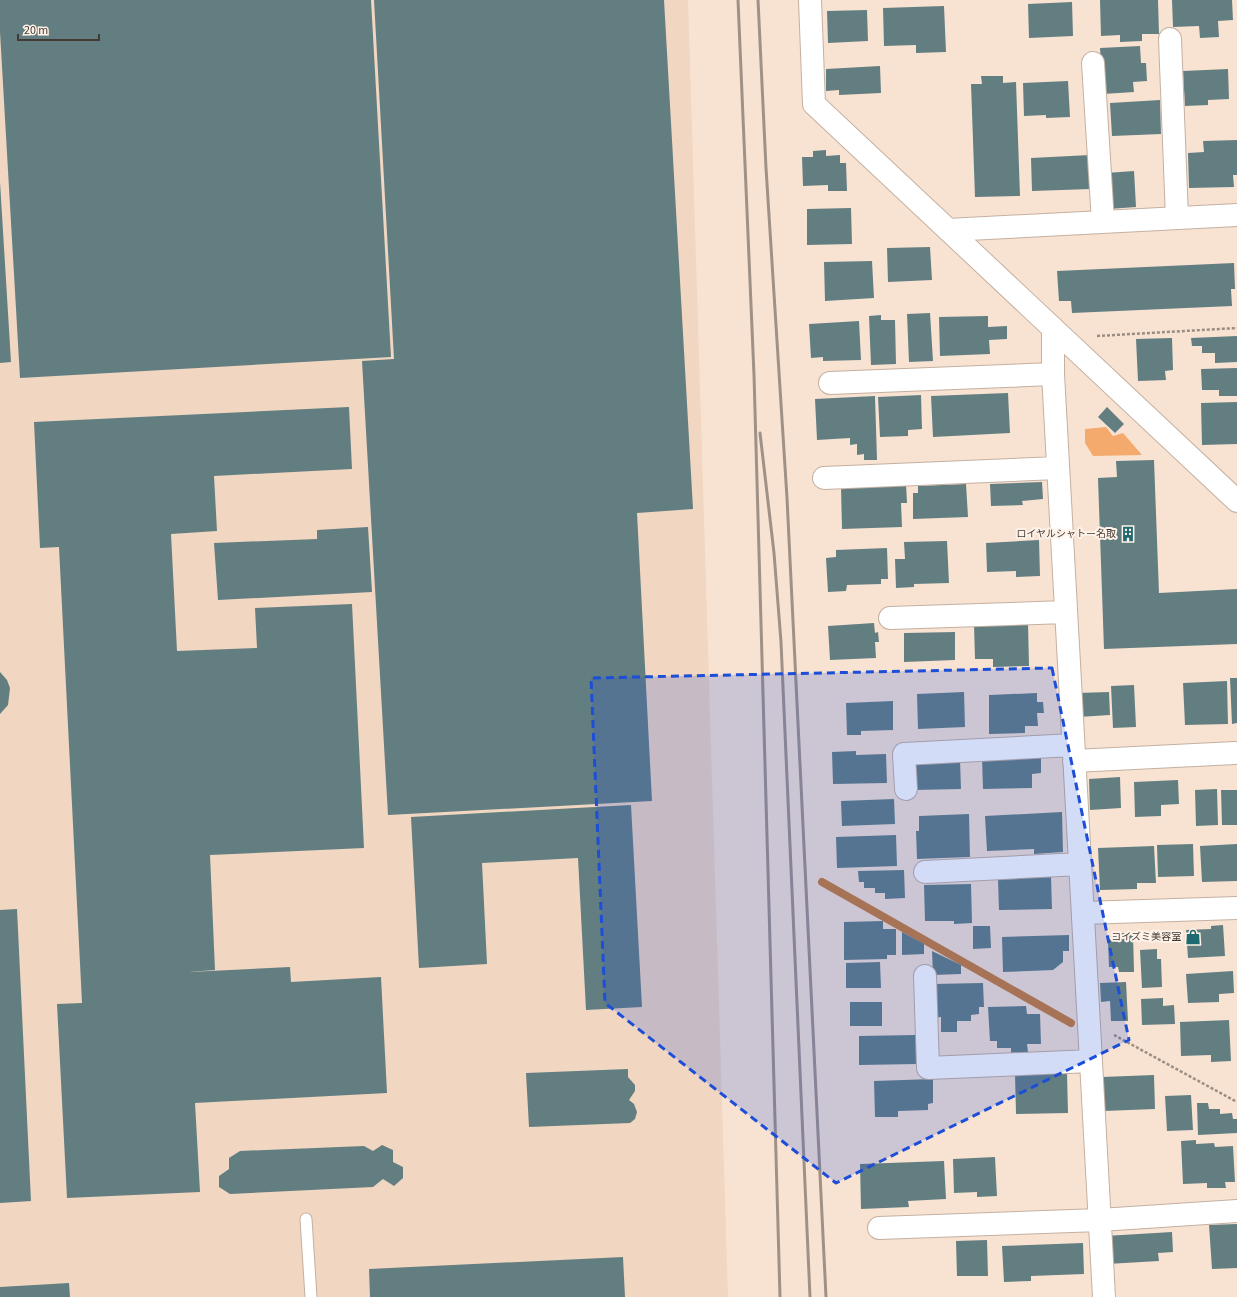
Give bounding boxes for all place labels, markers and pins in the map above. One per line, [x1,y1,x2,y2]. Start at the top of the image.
building icon: ロイヤルシャトー名取 [1119,525,1137,543]
place label: ロイヤルシャトー名取 [1016,527,1116,541]
shop icon: コイズミ美容室 [1184,928,1202,946]
place label: コイズミ美容室 [1111,930,1181,944]

